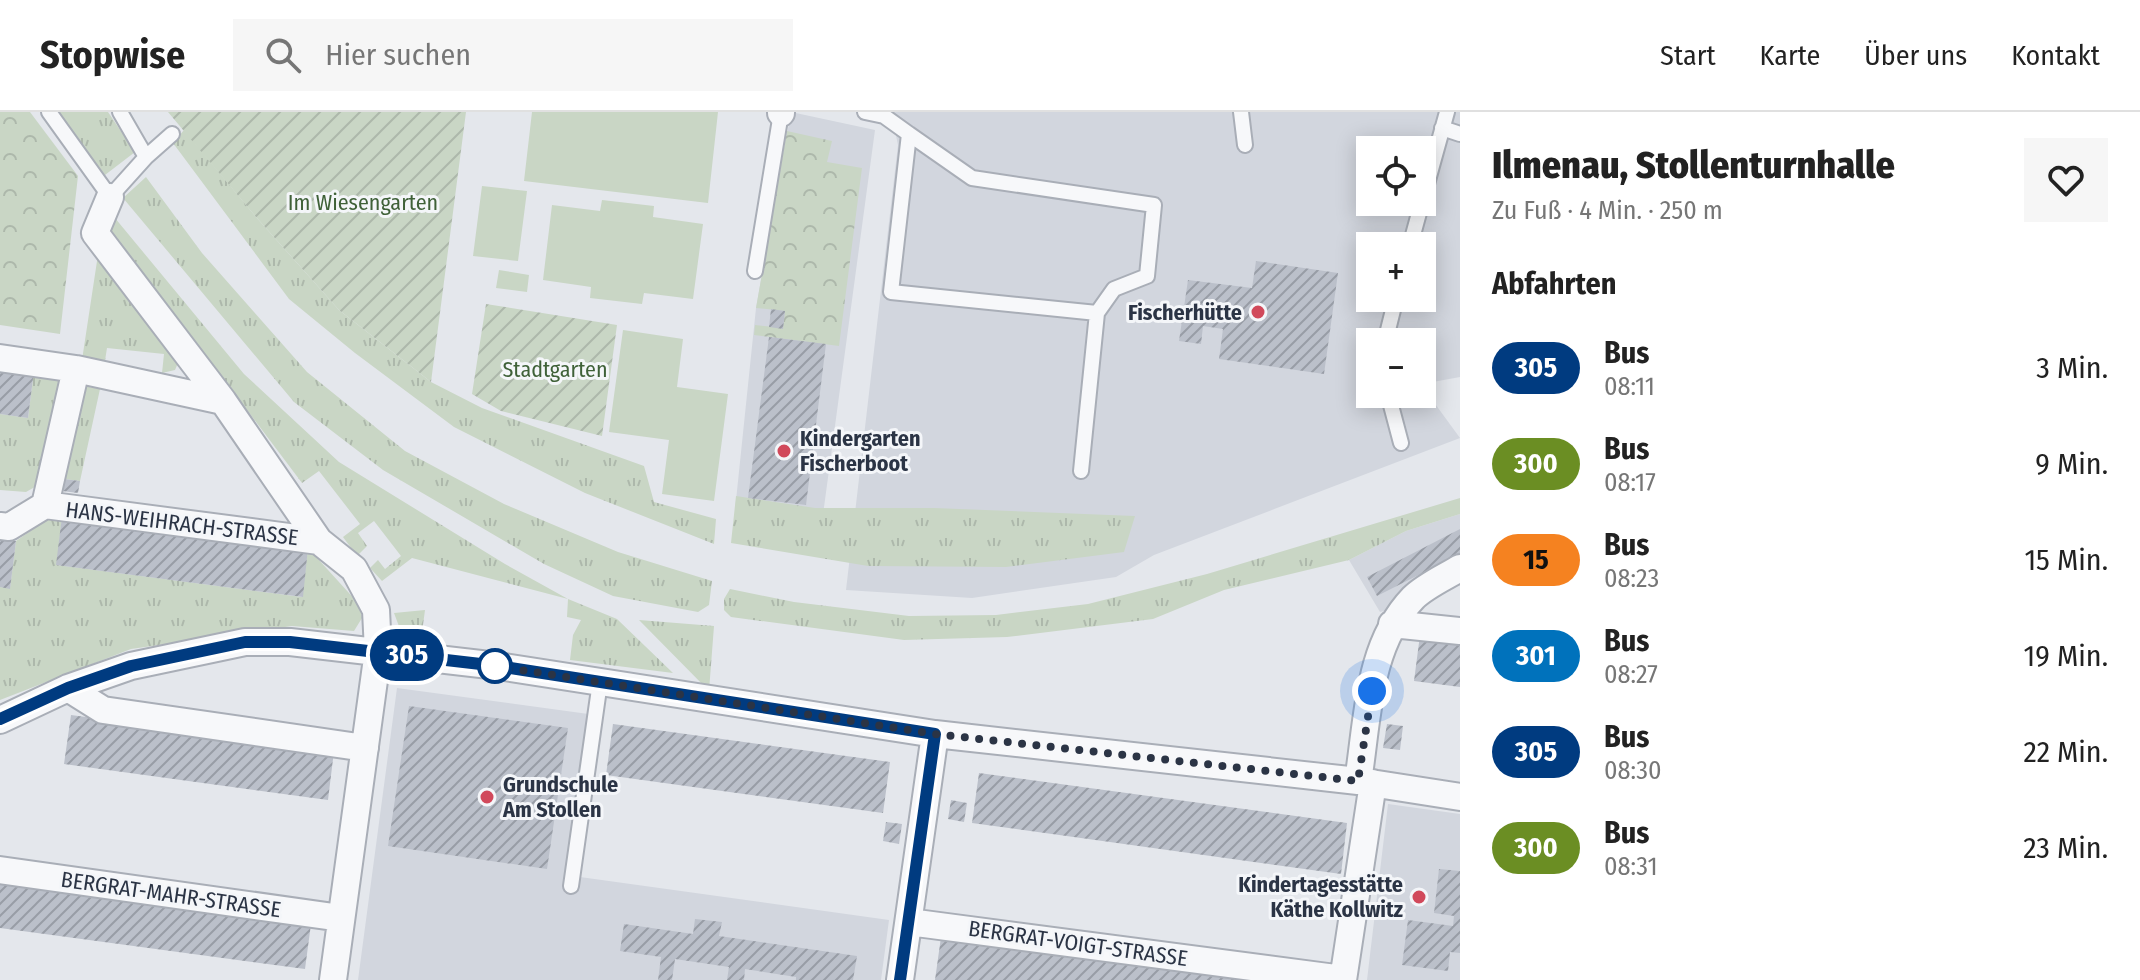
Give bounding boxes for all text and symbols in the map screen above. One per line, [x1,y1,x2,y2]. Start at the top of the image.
search box [233,19,793,91]
text: Stopwise [40,32,185,78]
icon: search [261,33,305,77]
text: Hier suchen [325,37,471,73]
text: Start [1660,39,1716,72]
text: Karte [1760,39,1820,72]
text: Über uns [1864,39,1967,72]
text: Kontakt [2011,39,2100,72]
map controls [1356,136,1436,408]
button: locate [1356,136,1436,216]
button: heart [2024,138,2108,222]
text: Ilmenau, Stollenturnhalle [1492,142,1895,188]
park label: Im Wiesengarten [288,189,438,216]
text: Zu Fuß · 4 Min. · 250 m [1492,195,1723,226]
button: + [1356,232,1436,312]
text: Abfahrten [1492,266,1616,302]
place label: Fischerhütte [1128,299,1242,326]
marker: Fischerhütte [1249,303,1267,321]
button: − [1356,328,1436,408]
text: Bus [1604,335,1649,371]
text: 3 Min. [2036,350,2108,386]
text: 305 [1515,351,1557,384]
park label: Stadtgarten [502,356,608,383]
text: 08:11 [1604,371,1655,402]
place label: Kindergarten Fischerboot [800,425,920,477]
text: Bus [1604,431,1649,467]
marker: Kindergarten Fischerboot [775,442,793,460]
text: 9 Min. [2035,446,2108,482]
text: 300 [1514,447,1558,480]
text: 08:17 [1604,467,1656,498]
street label: HANS-WEIHRACH-STRASSE [64,496,300,551]
text: Bus [1604,527,1649,563]
text: 15 Min. [2024,542,2108,578]
text: 15 [1523,543,1549,576]
text: 08:23 [1604,563,1659,594]
text: Bus [1604,623,1649,659]
line badge: 305 [361,629,453,681]
text: 305 [386,638,428,671]
text: 19 Min. [2024,638,2108,674]
text: 301 [1516,639,1556,672]
unlabelled marker [478,649,512,683]
text: 08:27 [1604,659,1658,690]
your location [1352,671,1392,711]
text: Bus [1604,719,1649,755]
text: 22 Min. [2023,734,2108,770]
text: 305 [1515,735,1557,768]
text: 08:30 [1604,755,1662,786]
place label: Grundschule Am Stollen [502,771,618,823]
marker: Grundschule Am Stollen [478,788,496,806]
text: Bus [1604,815,1649,851]
text: 23 Min. [2023,830,2108,866]
text: 300 [1514,831,1558,864]
text: 08:31 [1604,851,1658,882]
street label: BERGRAT-MAHR-STRASSE [59,866,283,923]
place label: Kindertagesstätte Käthe Kollwitz [1238,871,1403,923]
marker: Kindertagesstätte Käthe Kollwitz [1410,888,1428,906]
street label: BERGRAT-VOIGT-STRASSE [967,915,1189,972]

